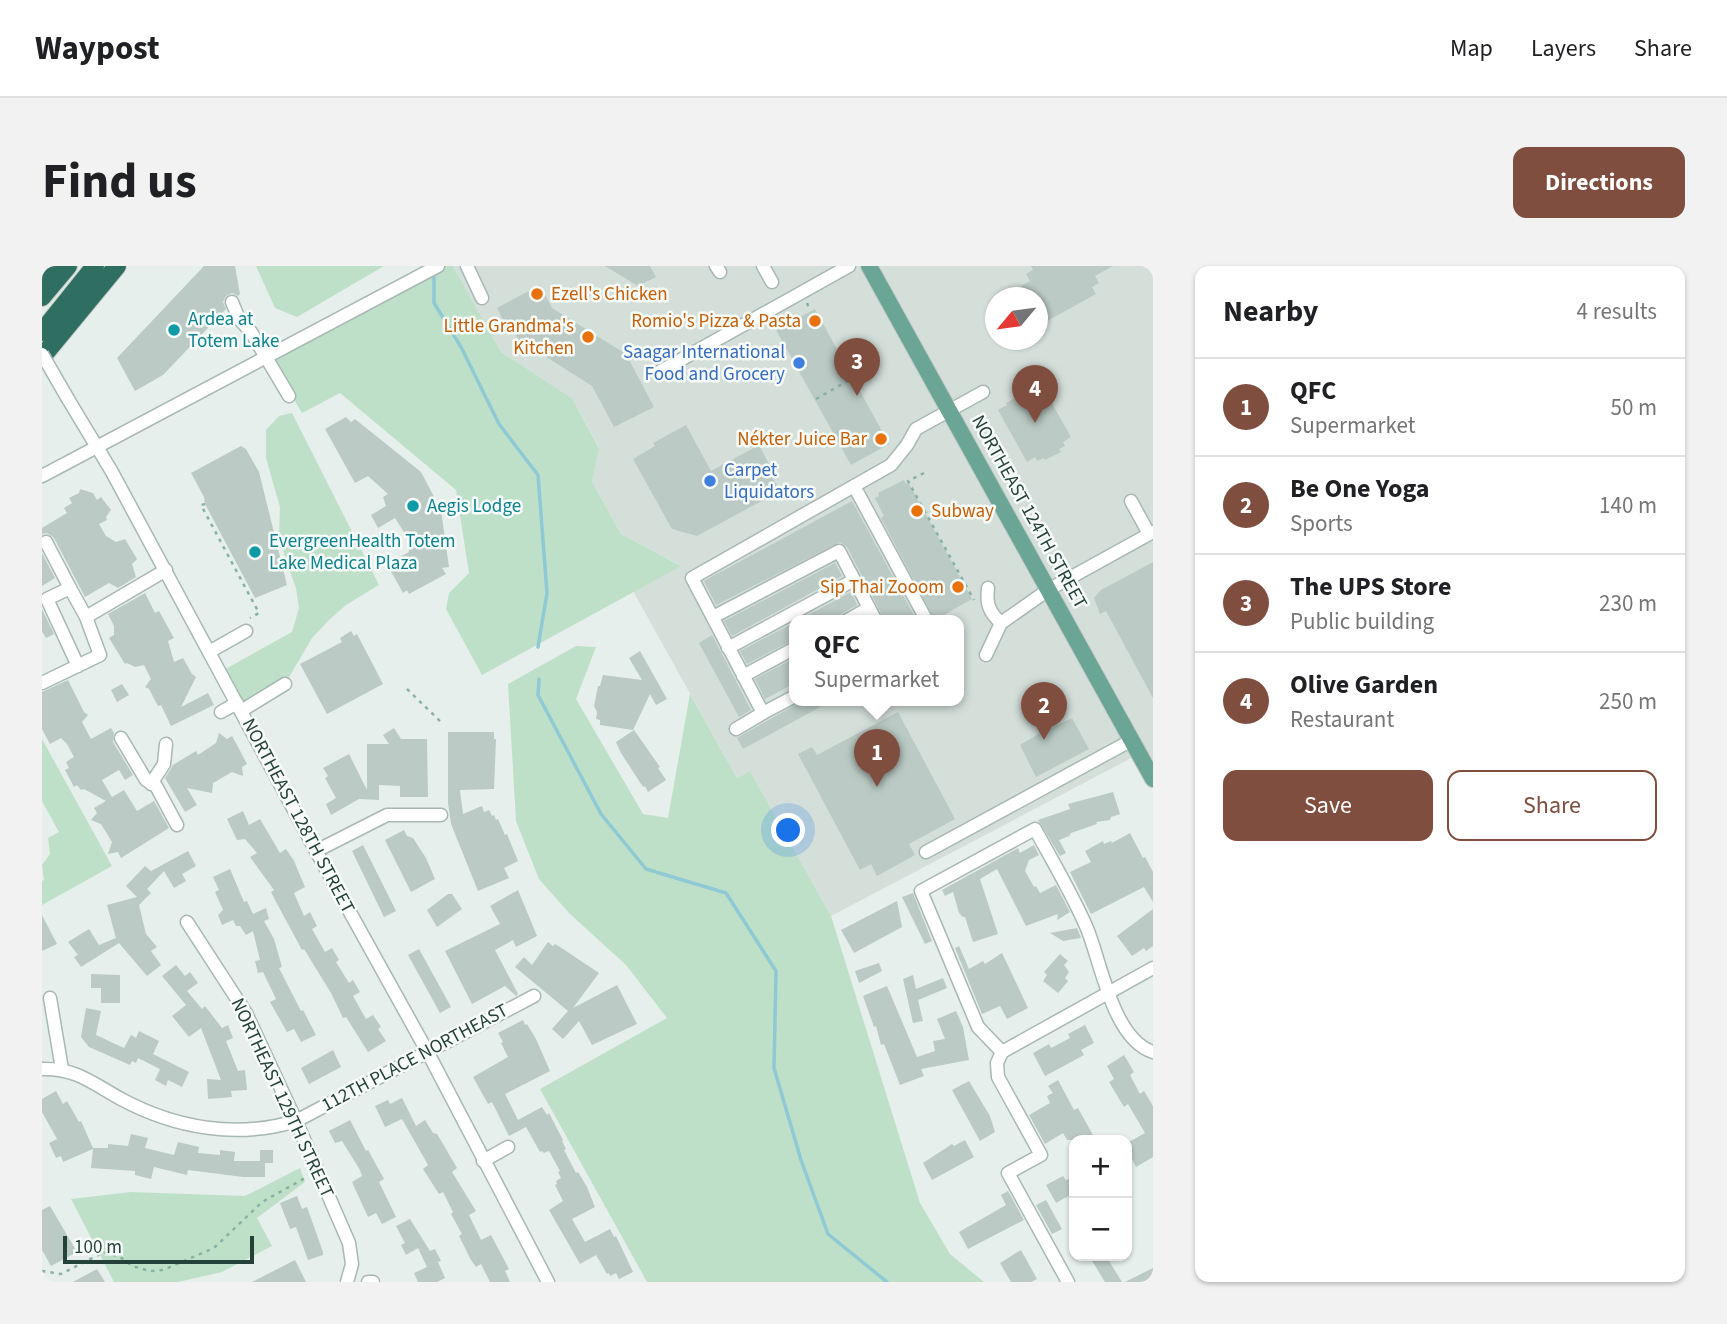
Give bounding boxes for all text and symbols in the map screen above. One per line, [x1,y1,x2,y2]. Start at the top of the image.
text: Waypost [35,25,160,72]
text: Map [1450,31,1493,66]
text: Layers [1531,31,1596,66]
text: Share [1634,31,1692,66]
text: Find us [42,147,197,217]
button: Directions [1513,147,1685,218]
place label: Ezell's Chicken [551,281,668,308]
marker: Ezell's Chicken [529,286,545,302]
north arrow [985,287,1048,350]
text: Nearby [1223,290,1318,333]
text: 4 results [1577,295,1657,328]
place label: Ardea at Totem Lake [188,306,279,355]
place label: Romio's Pizza & Pasta [631,308,801,335]
place label: Little Grandma's Kitchen [444,313,574,362]
marker: Romio's Pizza & Pasta [807,313,823,329]
marker: Ardea at Totem Lake [166,322,182,338]
marker: Little Grandma's Kitchen [580,329,596,345]
pin: 3 [834,338,880,396]
place label: Saagar International Food and Grocery [623,339,785,388]
marker: Saagar International Food and Grocery [791,355,807,371]
pin: 4 [1012,365,1058,423]
text: QFC [1290,372,1336,409]
text: 1 [1240,391,1252,424]
text: 50 m [1610,391,1657,424]
text: Supermarket [1290,409,1416,442]
street label: NORTHEAST 124TH STREET [964,410,1094,614]
place label: Nékter Juice Bar [737,426,867,453]
marker: Nékter Juice Bar [873,431,889,447]
place label: Carpet Liquidators [724,457,814,506]
text: Be One Yoga [1290,470,1429,507]
marker: Carpet Liquidators [702,473,718,489]
text: 2 [1240,489,1252,522]
text: 140 m [1599,489,1657,522]
place label: Aegis Lodge [427,493,521,520]
marker: Aegis Lodge [405,498,421,514]
place label: Subway [931,498,994,525]
marker: Subway [909,503,925,519]
text: Sports [1290,507,1353,540]
place label: EvergreenHealth Totem Lake Medical Plaza [269,528,455,577]
marker: EvergreenHealth Totem Lake Medical Plaza [247,544,263,560]
text: The UPS Store [1290,568,1451,605]
place label: Sip Thai Zooom [820,574,944,601]
marker: Sip Thai Zooom [950,579,966,595]
text: 3 [1240,587,1252,620]
text: 230 m [1599,587,1657,620]
text: Public building [1290,605,1434,638]
popup [789,615,964,706]
text: QFC [814,626,860,663]
text: Supermarket [814,663,939,696]
text: Olive Garden [1290,666,1438,703]
pin: 2 [1021,682,1067,740]
text: 4 [1240,685,1252,718]
text: 250 m [1599,685,1657,718]
text: Restaurant [1290,703,1394,736]
street label: NORTHEAST 128TH STREET [235,714,361,918]
pin: 1 [854,729,900,787]
button: Save [1223,770,1433,841]
button: Share [1447,770,1657,841]
your location [771,813,805,847]
street label: NORTHEAST 129TH STREET [224,994,340,1202]
street label: 112TH PLACE NORTHEAST [317,997,513,1119]
map controls [1069,1135,1132,1261]
button: + [1069,1135,1132,1198]
button: − [1069,1198,1132,1261]
scale bar [63,1233,254,1265]
text: 100 m [74,1234,122,1261]

